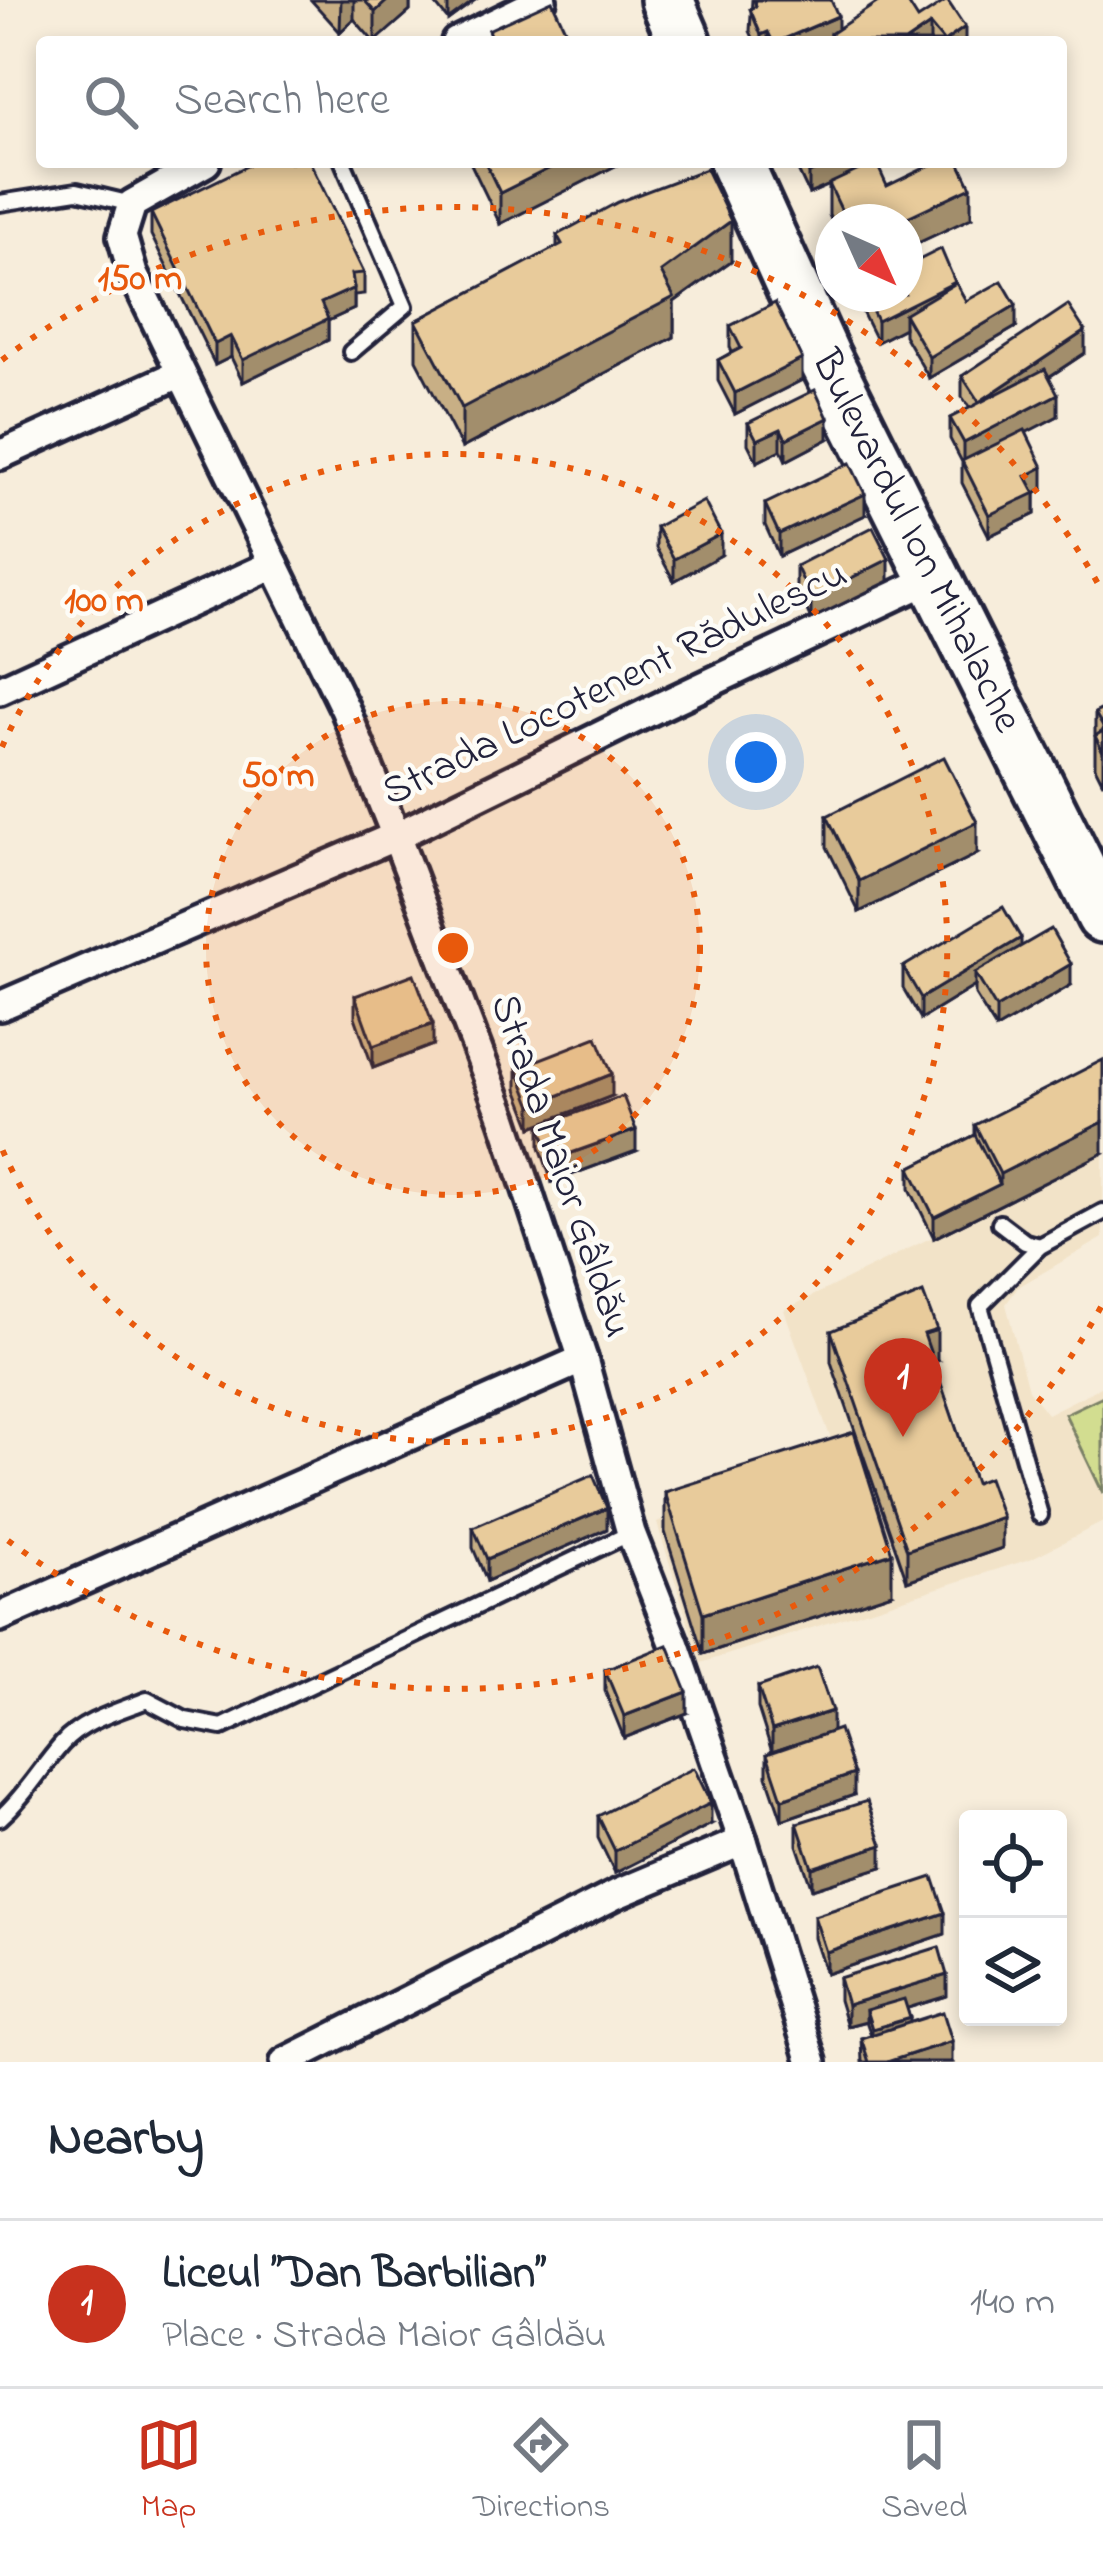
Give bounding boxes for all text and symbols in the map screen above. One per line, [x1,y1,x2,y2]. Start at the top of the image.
search box [36,36,1067,168]
icon: search [78,69,144,135]
text: Search here [174,69,390,135]
north arrow [815,204,923,312]
text: 150 m [98,254,182,307]
street label: Bulevardul Ion Mihalache [794,339,1037,743]
street label: Strada Locotenent Rădulescu [372,545,858,823]
text: 100 m [64,576,144,629]
your location [726,732,786,792]
text: 50 m [241,751,315,804]
centre of rings [432,927,474,969]
street label: Strada Maior Gâldău [473,986,647,1346]
pin: 1 [864,1338,942,1437]
map controls [959,1810,1067,2026]
button: locate [959,1810,1067,1918]
button: layers [959,1918,1067,2026]
text: Nearby [48,2103,204,2178]
text: Liceul ”Dan Barbilian” [162,2242,546,2308]
text: 1 [81,2275,93,2332]
text: 140 m [970,2275,1055,2332]
text: Place · Strada Maior Gâldău [162,2308,606,2365]
tab: Map [136,2412,202,2532]
tab: Directions [473,2412,610,2532]
tab: Saved [881,2412,967,2532]

